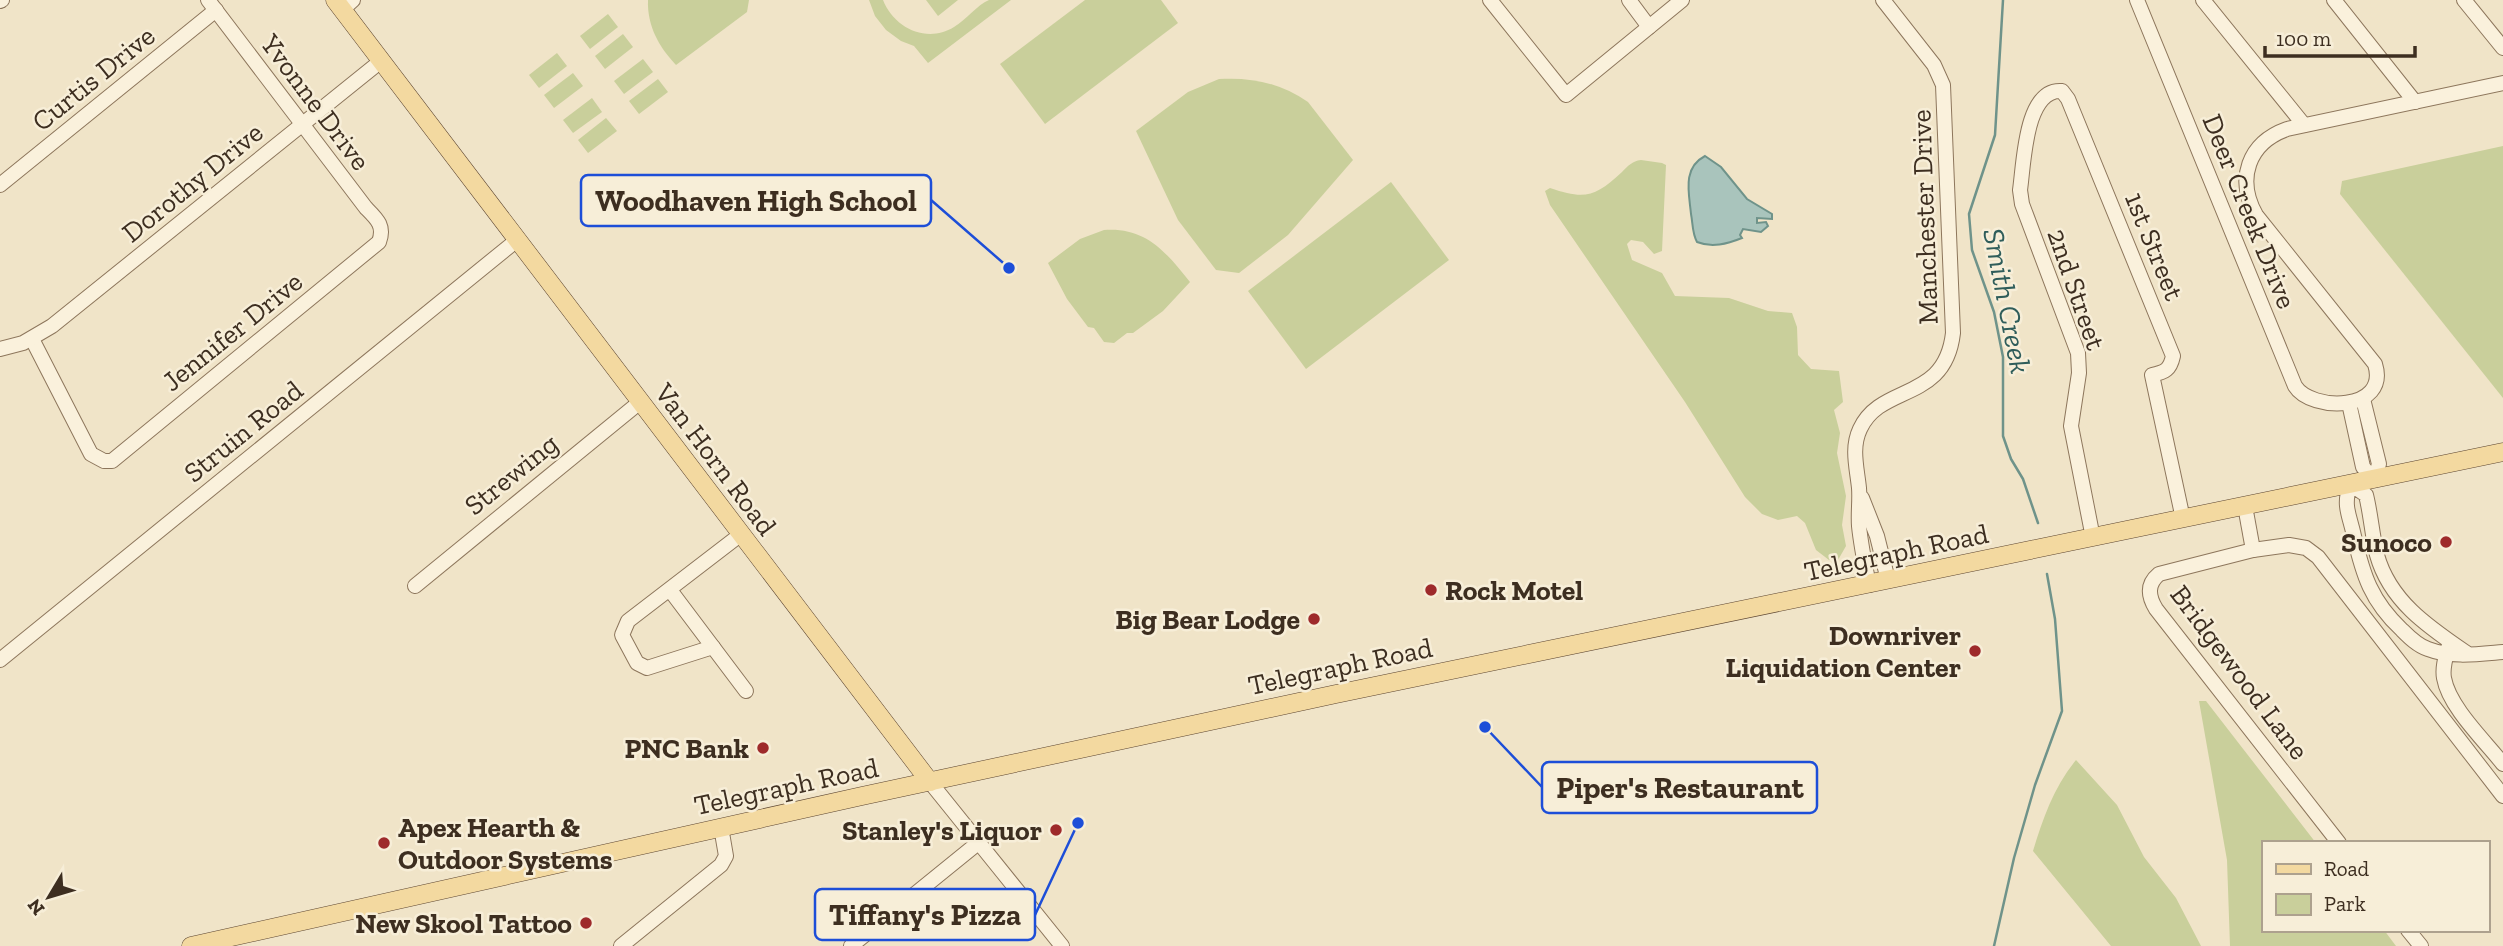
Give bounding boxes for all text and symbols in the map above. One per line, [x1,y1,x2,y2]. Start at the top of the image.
scale bar [2265,14,2416,58]
street label: Curtis Drive [25,19,161,138]
text: 100 m [2276,26,2331,51]
street label: Yvonne Drive [253,27,377,177]
street label: Manchester Drive [1904,109,1945,325]
street label: Deer Creek Drive [2196,109,2304,313]
street label: Dorothy Drive [115,116,269,249]
callout: Woodhaven High School [581,175,931,226]
text: Woodhaven High School [595,183,917,219]
street label: 1st Street [2118,187,2191,306]
street label: 2nd Street [2040,224,2113,355]
water label: Smith Creek [1975,225,2039,377]
street label: Jennifer Drive [156,265,309,398]
street label: Struin Road [177,373,309,489]
street label: Van Horn Road [647,376,783,542]
street label: Strewing [458,427,565,522]
street label: Telegraph Road [1801,517,1991,588]
place label: Sunoco [2341,526,2432,559]
marker: Sunoco [2438,534,2454,550]
place label: Rock Motel [1445,574,1583,607]
street label: Bridgewood Lane [2163,579,2316,766]
marker: Rock Motel [1423,582,1439,598]
place label: Big Bear Lodge [1115,603,1300,636]
marker: Big Bear Lodge [1306,611,1322,627]
place label: Downriver Liquidation Center [1726,619,1961,684]
street label: Telegraph Road [1245,631,1435,702]
marker: Downriver Liquidation Center [1967,643,1983,659]
place label: PNC Bank [624,732,750,765]
marker: PNC Bank [755,740,771,756]
street label: Telegraph Road [691,751,881,822]
callout: Piper's Restaurant [1542,762,1817,813]
text: Piper's Restaurant [1556,770,1805,806]
place label: Apex Hearth & Outdoor Systems [398,811,613,876]
place label: Stanley's Liquor [842,814,1042,847]
marker: Stanley's Liquor [1048,822,1064,838]
marker: Apex Hearth & Outdoor Systems [376,835,392,851]
legend [2262,841,2489,932]
text: Road [2324,856,2370,881]
north arrow [14,862,84,932]
callout: Tiffany's Pizza [815,889,1035,940]
text: Park [2324,891,2366,916]
text: N [22,894,50,920]
text: Tiffany's Pizza [829,897,1021,933]
place label: New Skool Tattoo [355,907,572,940]
marker: New Skool Tattoo [578,915,594,931]

